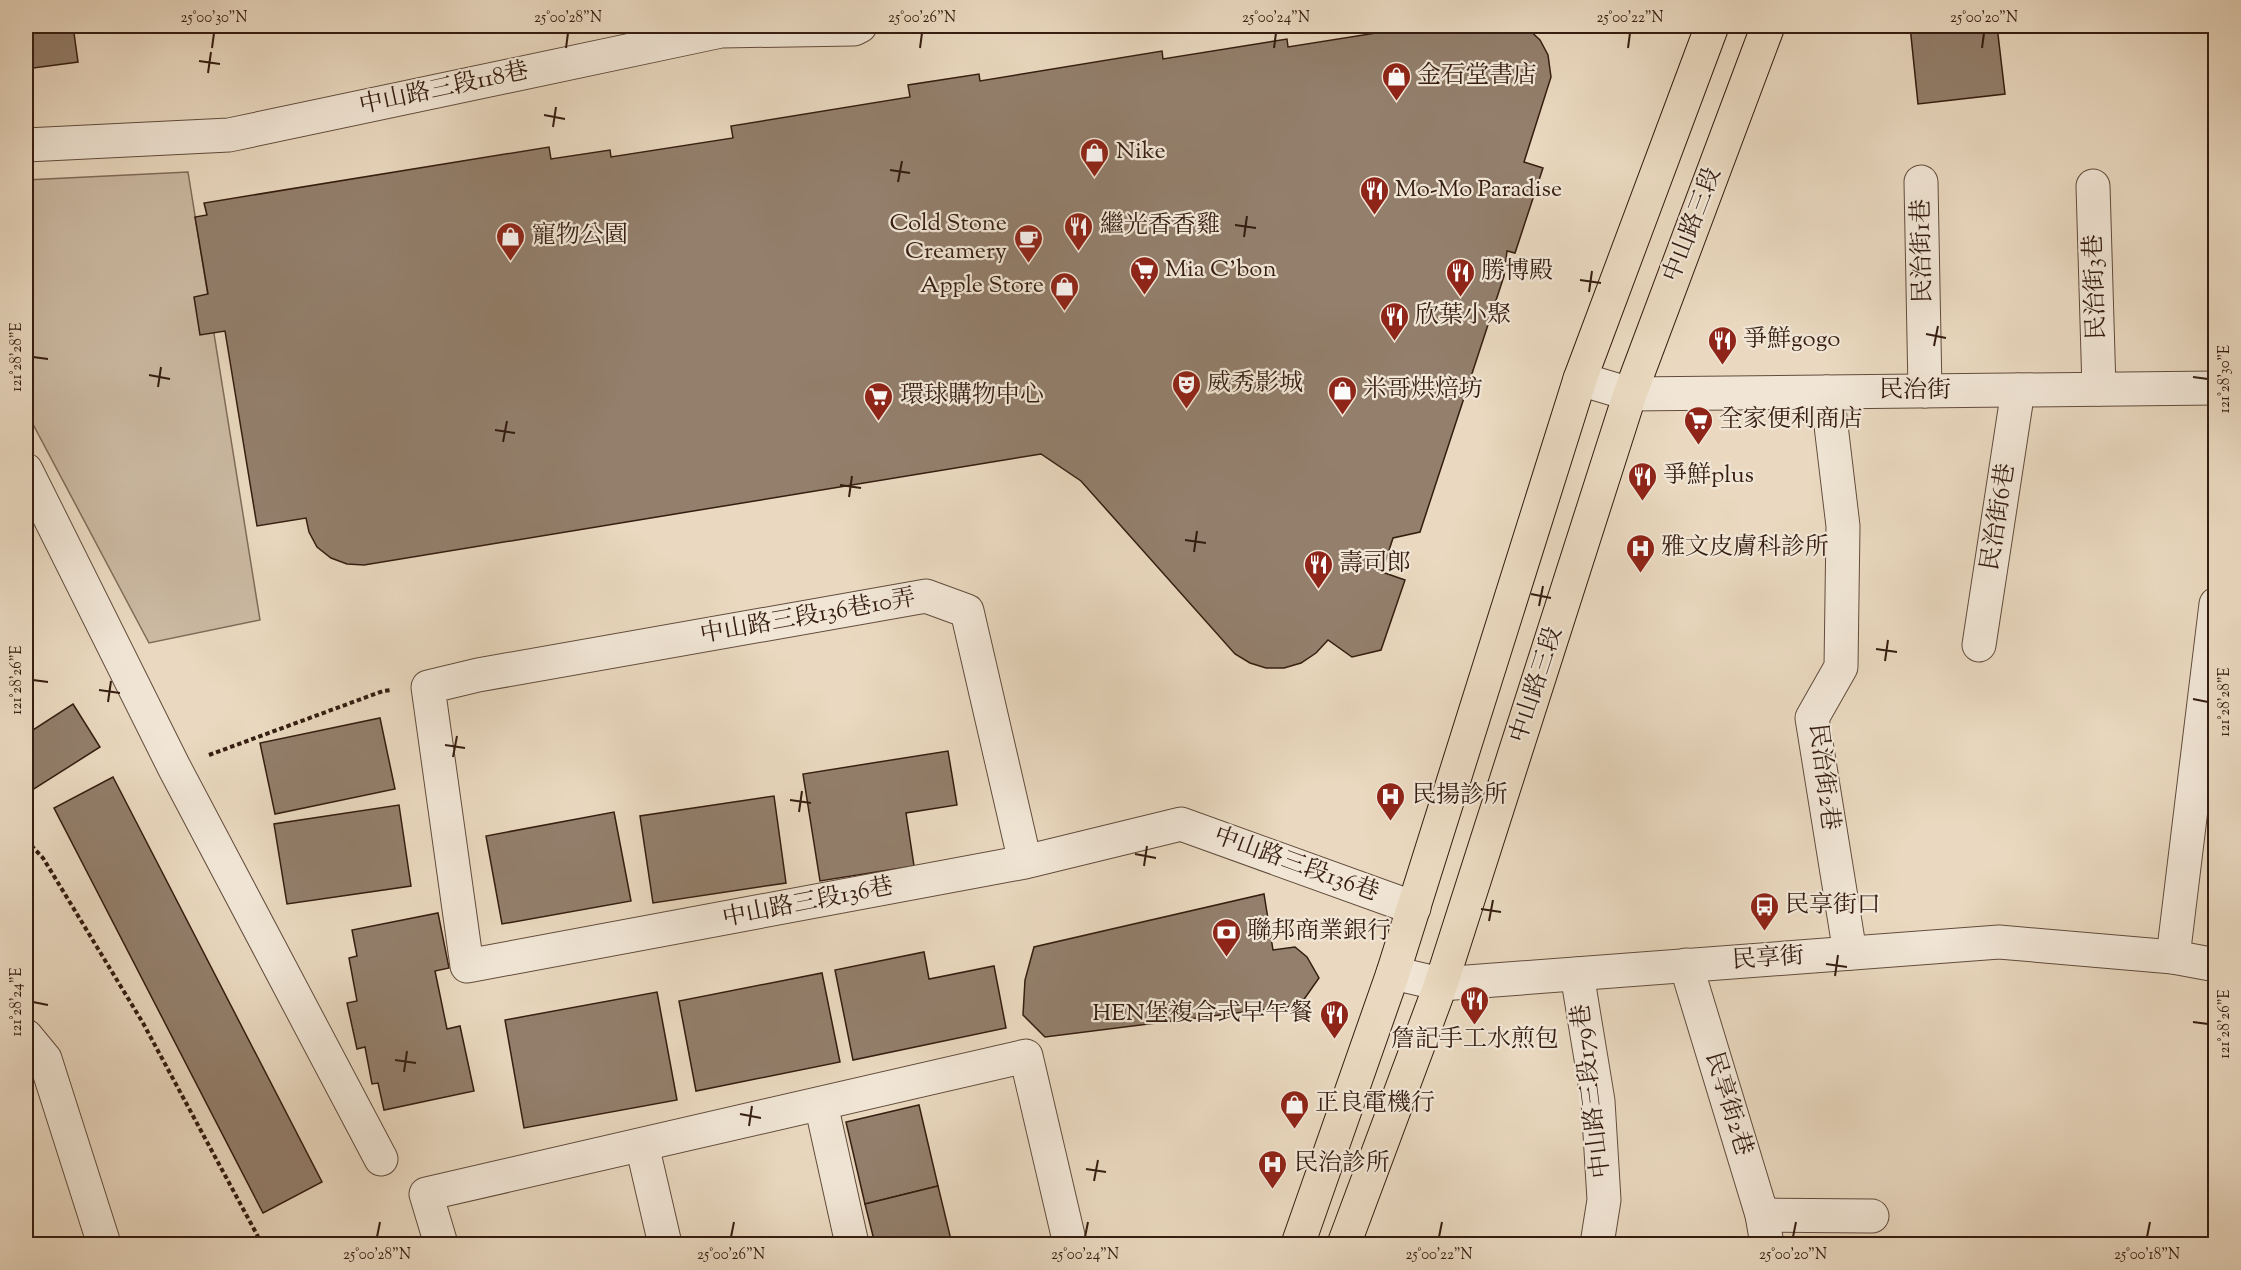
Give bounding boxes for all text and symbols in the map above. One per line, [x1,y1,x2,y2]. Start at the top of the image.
text: 25°00'30"N [181,8,248,29]
text: 25°00'28"N [534,8,602,29]
text: 25°00'26"N [888,8,956,29]
text: 25°00'24"N [1242,8,1310,29]
text: 25°00'22"N [1596,8,1664,29]
text: 25°00'20"N [1950,8,2018,29]
street label: 中山路三段118巷 [356,54,532,124]
place label: 金石堂書店 [1417,59,1537,93]
shop icon: 金石堂書店 [1380,60,1412,102]
place label: Nike [1116,135,1166,169]
shop icon: Nike [1079,136,1111,178]
street label: 中山路三段 [1656,163,1730,287]
place label: Mo-Mo Paradise [1395,173,1562,207]
restaurant icon: Mo-Mo Paradise [1358,174,1390,216]
street label: 民治街1巷 [1905,199,1941,303]
place label: Cold Stone Creamery [889,207,1007,269]
place label: 繼光香香雞 [1100,209,1220,243]
restaurant icon: 繼光香香雞 [1063,210,1095,252]
place label: 寵物公園 [532,219,628,253]
shop icon: 寵物公園 [495,220,527,262]
cafe icon: Cold Stone Creamery [1012,222,1044,264]
street label: 民治街3巷 [2077,234,2115,340]
place label: Mia C'bon [1165,253,1277,287]
supermarket icon: Mia C'bon [1128,254,1160,296]
place label: 勝博殿 [1481,255,1553,289]
restaurant icon: 勝博殿 [1444,256,1476,298]
place label: Apple Store [920,269,1044,303]
shop icon: Apple Store [1049,270,1081,312]
place label: 欣葉小聚 [1415,299,1511,333]
restaurant icon: 欣葉小聚 [1378,300,1410,342]
text: 121°28'28"E [7,322,28,392]
place label: 爭鮮gogo [1743,323,1840,357]
restaurant icon: 爭鮮gogo [1706,324,1738,366]
text: 121°28'30"E [2215,345,2236,413]
place label: 威秀影城 [1207,367,1303,401]
theatre icon: 威秀影城 [1170,368,1202,410]
place label: 米哥烘焙坊 [1363,373,1483,407]
shop icon: 米哥烘焙坊 [1326,374,1358,416]
street label: 民治街 [1879,374,1951,408]
place label: 環球購物中心 [900,379,1044,413]
supermarket icon: 環球購物中心 [863,380,895,422]
place label: 全家便利商店 [1719,403,1863,437]
supermarket icon: 全家便利商店 [1682,404,1714,446]
place label: 爭鮮plus [1663,459,1754,493]
restaurant icon: 爭鮮plus [1626,460,1658,502]
street label: 民治街6巷 [1974,461,2024,573]
place label: 雅文皮膚科診所 [1661,531,1829,565]
hospital icon: 雅文皮膚科診所 [1624,532,1656,574]
place label: 壽司郎 [1339,547,1411,581]
restaurant icon: 壽司郎 [1302,548,1334,590]
street label: 中山路三段136巷10弄 [698,581,918,653]
street label: 中山路三段 [1502,623,1572,747]
text: 121°28'26"E [7,645,28,715]
text: 121°28'28"E [2215,667,2236,737]
street label: 民治街2巷 [1800,722,1846,832]
place label: 民揚診所 [1412,779,1508,813]
hospital icon: 民揚診所 [1375,780,1407,822]
street label: 中山路三段136巷 [1209,819,1383,911]
street label: 中山路三段136巷 [720,870,896,936]
place label: 民享街口 [1785,889,1881,923]
bus stop icon: 民享街口 [1748,890,1780,932]
place label: 聯邦商業銀行 [1247,915,1391,949]
bank icon: 聯邦商業銀行 [1210,916,1242,958]
street label: 民享街 [1731,940,1805,978]
text: 121°28'24"E [7,967,28,1037]
restaurant icon: 詹記手工水煎包 [1459,984,1491,1026]
text: 121°28'26"E [2215,989,2236,1059]
place label: HEN堡複合式早午餐 [1092,997,1313,1031]
restaurant icon: HEN堡複合式早午餐 [1318,998,1350,1040]
street label: 中山路三段179巷 [1564,1002,1620,1180]
place label: 詹記手工水煎包 [1391,1023,1559,1057]
street label: 民享街2巷 [1696,1048,1760,1160]
place label: 正良電機行 [1315,1087,1435,1121]
shop icon: 正良電機行 [1278,1088,1310,1130]
place label: 民治診所 [1294,1147,1390,1181]
hospital icon: 民治診所 [1257,1148,1289,1190]
text: 25°00'28"N [343,1245,411,1266]
text: 25°00'26"N [697,1245,765,1266]
text: 25°00'24"N [1051,1245,1119,1266]
text: 25°00'22"N [1405,1245,1473,1266]
text: 25°00'20"N [1759,1245,1827,1266]
text: 25°00'18"N [2114,1245,2180,1266]

